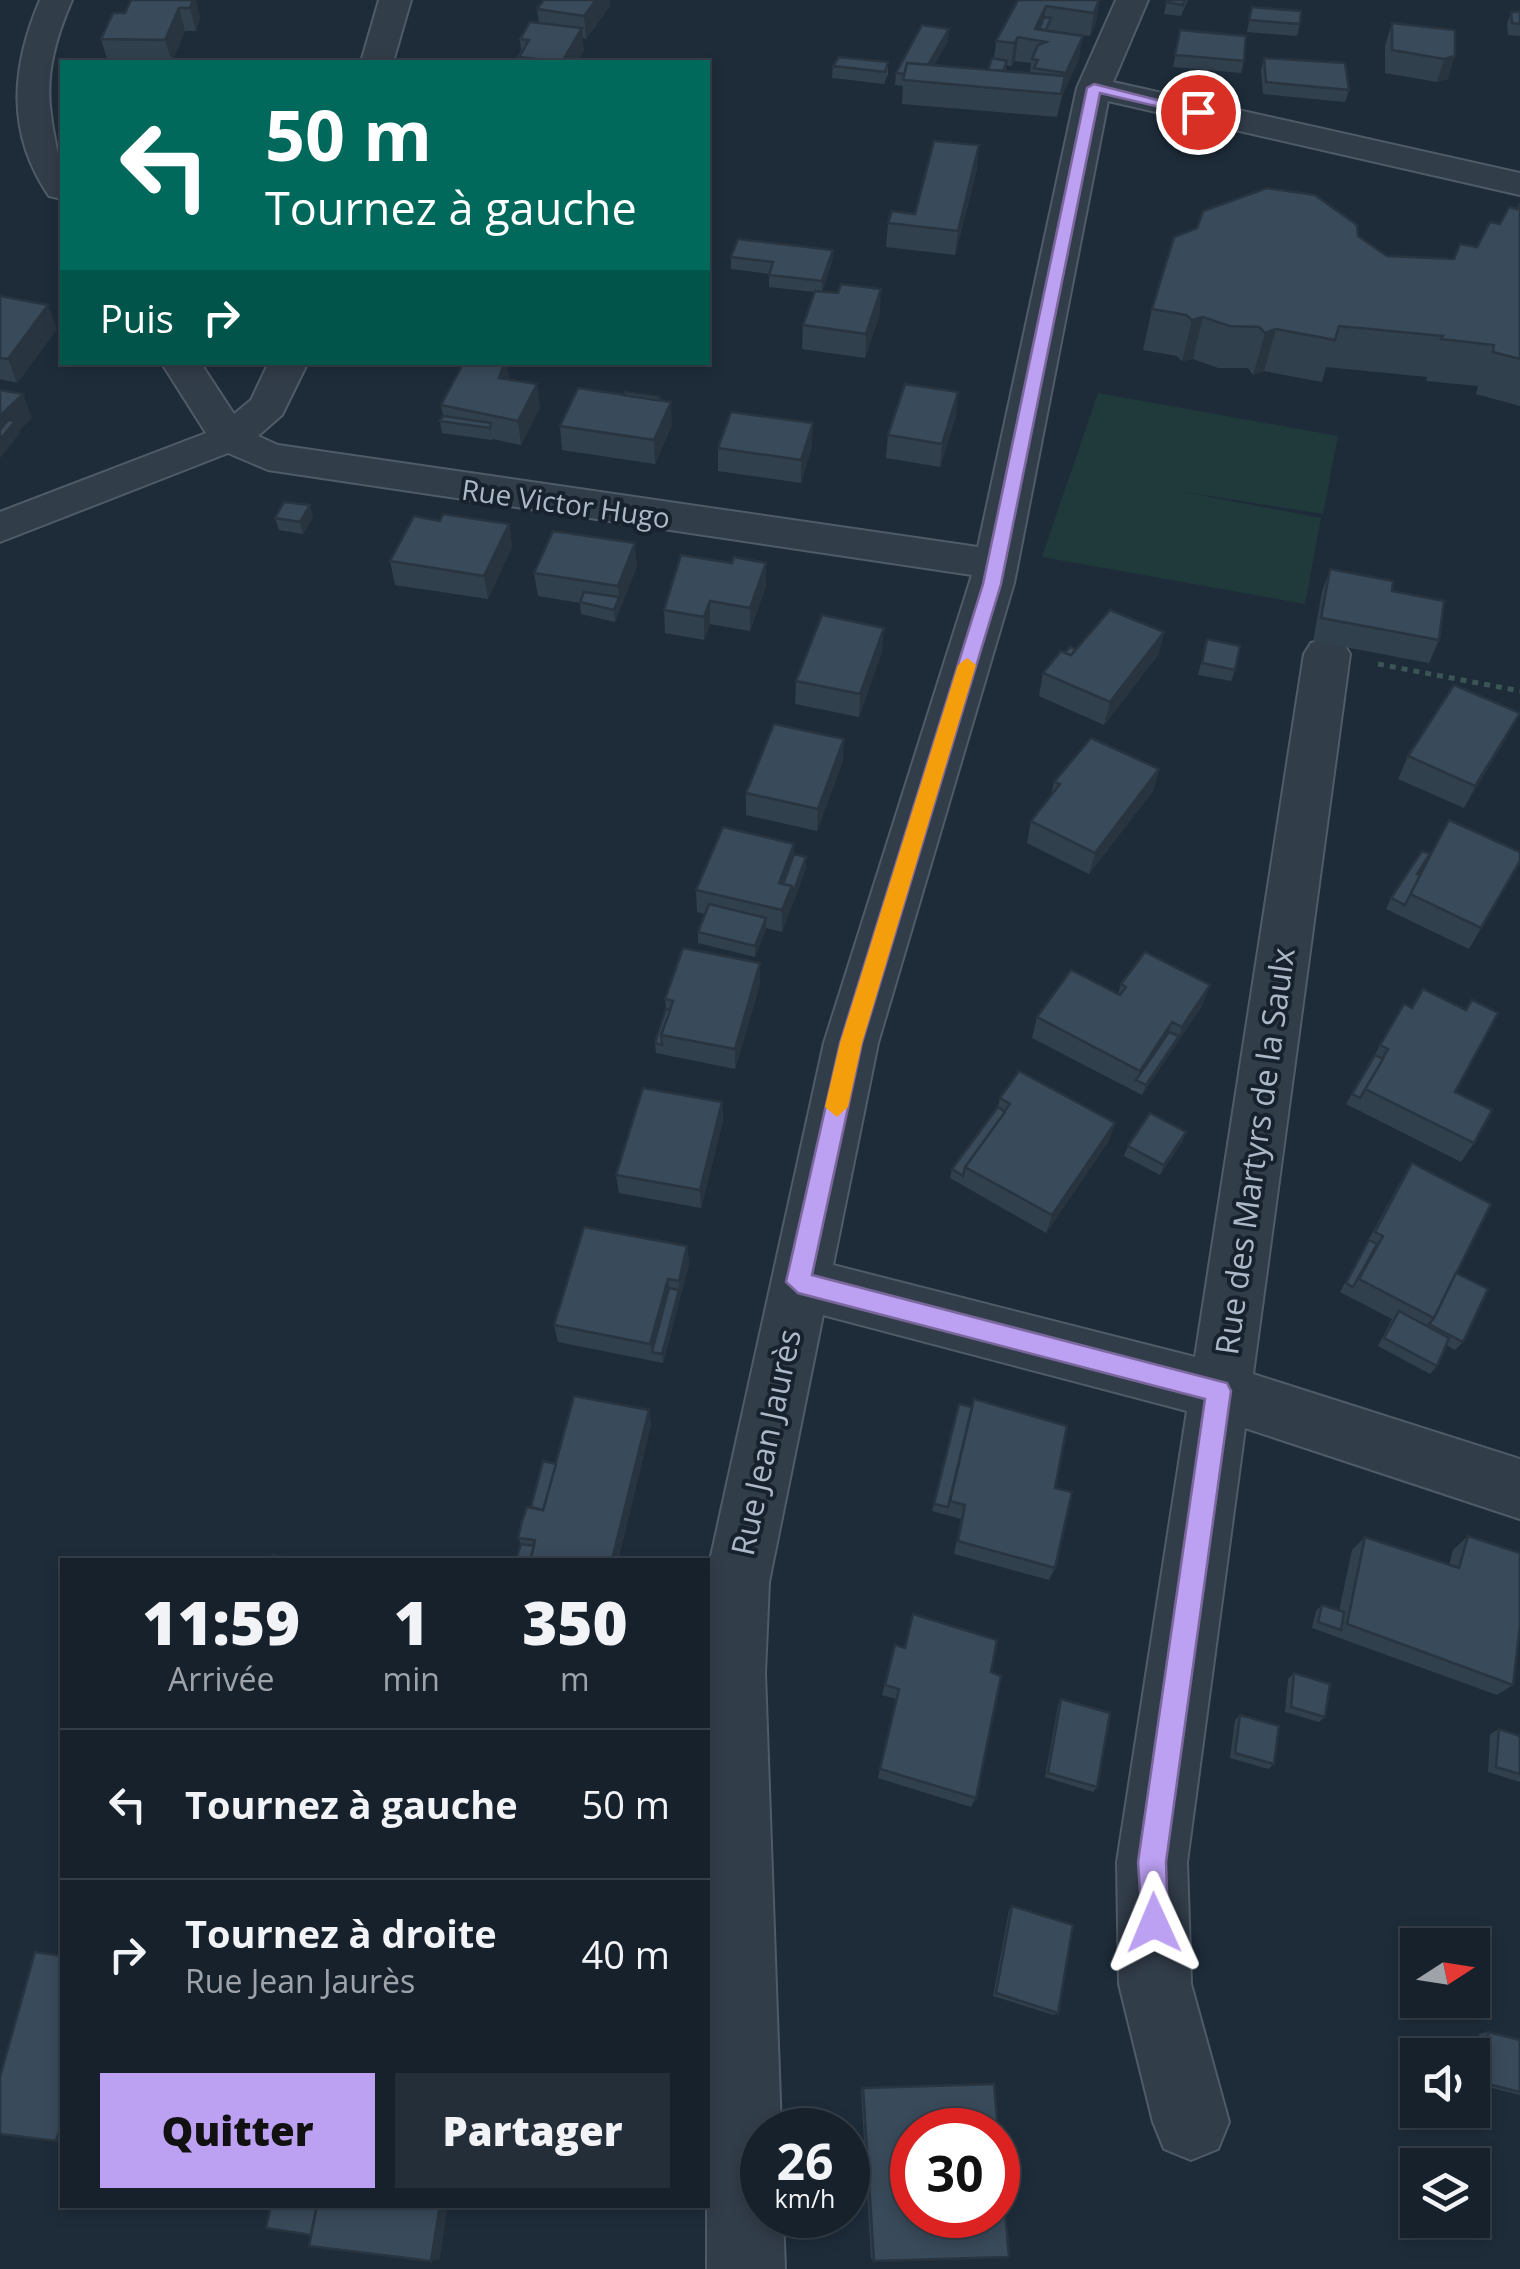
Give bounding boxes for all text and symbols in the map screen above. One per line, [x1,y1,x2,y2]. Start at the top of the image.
pin [1156,70,1241,155]
icon: arrive [1171,85,1226,140]
text: 50 m [265,86,432,182]
icon: left [100,100,230,230]
text: Tournez à gauche [265,177,637,238]
icon: right [194,290,249,345]
text: Puis [100,292,174,344]
street label: Rue Victor Hugo [459,470,673,536]
street label: Rue des Martyrs de la Saulx [1204,945,1304,1357]
street label: Rue Jean Jaurès [720,1325,810,1559]
text: 11:59 [142,1581,300,1663]
text: 1 [394,1581,429,1663]
text: 350 [522,1581,628,1663]
text: Arrivée [168,1657,274,1700]
text: min [383,1657,440,1700]
text: m [560,1657,590,1700]
icon: left [100,1777,155,1832]
text: Tournez à gauche [185,1778,518,1830]
text: 50 m [581,1778,670,1830]
position arrow [1102,1871,1206,1975]
text: Tournez à droite [185,1907,497,1959]
icon: right [100,1927,155,1982]
text: 40 m [581,1928,670,1980]
north arrow [1400,1928,1490,2018]
map controls [1400,1928,1490,2238]
text: Rue Jean Jaurès [185,1959,415,2002]
button: sound [1400,2038,1490,2128]
button: Quitter [100,2073,375,2188]
button: Partager [395,2073,670,2188]
speed limit sign: 30 [890,2108,1020,2238]
text: 26 [776,2127,834,2195]
button: layers [1400,2148,1490,2238]
text: km/h [775,2181,835,2215]

